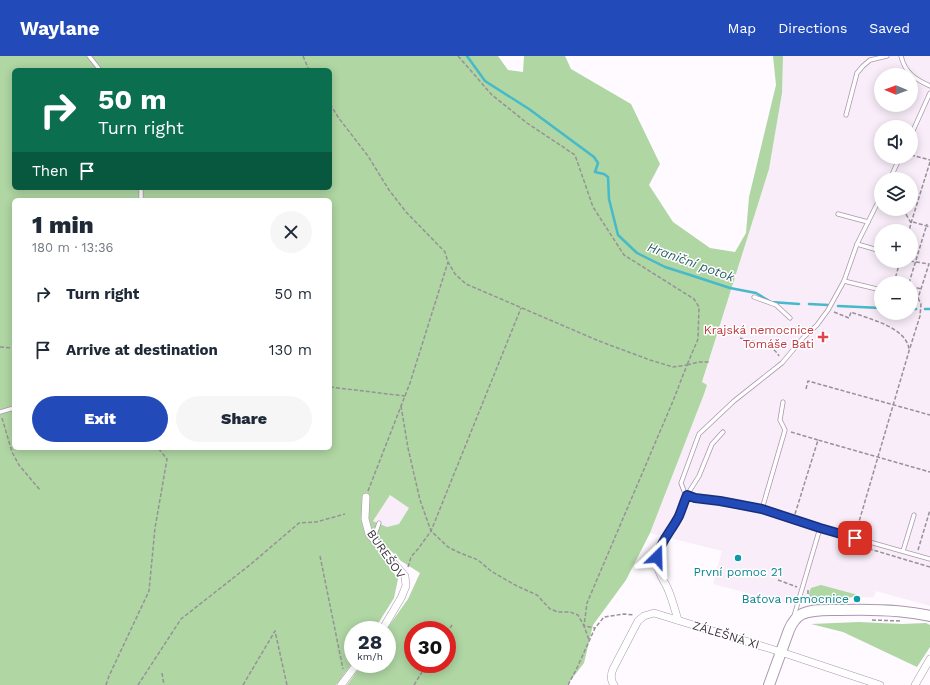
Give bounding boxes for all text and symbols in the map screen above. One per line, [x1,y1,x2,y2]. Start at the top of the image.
text: Waylane [20,17,99,40]
text: Map [728,20,756,36]
text: Directions [778,20,847,36]
text: Saved [869,20,910,36]
north arrow [874,68,918,112]
map controls [874,68,918,320]
text: 50 m [98,83,167,116]
icon: right [32,84,84,136]
text: Turn right [98,117,184,138]
button: sound [874,120,918,164]
icon: arrive [76,160,98,182]
text: Then [32,162,68,180]
button: layers [874,172,918,216]
text: 1 min [32,211,94,239]
button: close [270,211,312,253]
button: + [874,224,918,268]
water label: Hraniční potok [646,239,737,285]
text: 180 m · 13:36 [32,240,114,255]
button: − [874,276,918,320]
icon: right [32,283,54,305]
text: Turn right [66,285,139,303]
text: 50 m [275,285,312,303]
place label: Krajská nemocnice Tomáše Bati [704,323,814,351]
marker: Krajská nemocnice Tomáše Bati [817,331,829,343]
icon: arrive [32,339,54,361]
text: Arrive at destination [66,341,218,359]
text: 130 m [269,341,312,359]
button: Exit [32,396,168,442]
button: Share [176,396,312,442]
pin [838,521,872,555]
street label: BUREŠOV [364,527,408,581]
icon: arrive [844,527,866,549]
position arrow [636,536,678,578]
marker: První pomoc 21 [733,553,743,563]
place label: První pomoc 21 [693,565,783,579]
place label: Baťova nemocnice [742,592,849,606]
marker: Baťova nemocnice [852,594,862,604]
street label: ZÁLEŠNÁ XI [691,618,761,652]
speed limit sign: 30 [404,621,456,673]
text: 28 [358,630,382,654]
text: km/h [357,651,383,662]

